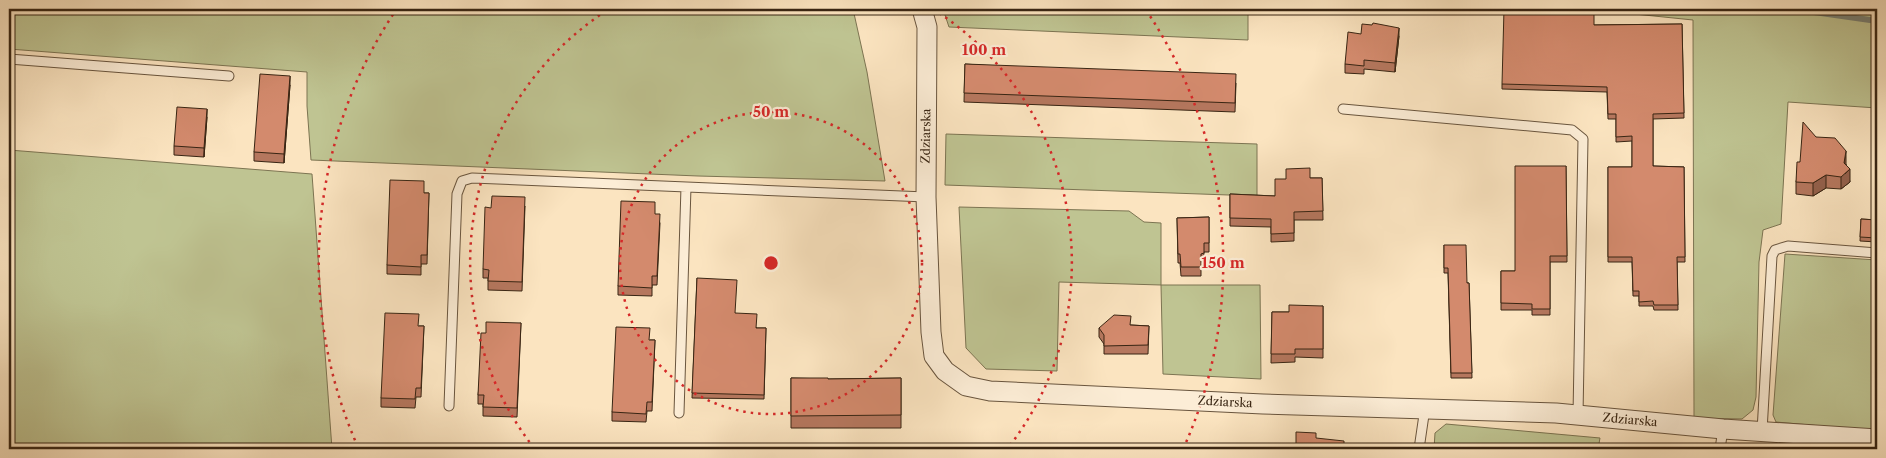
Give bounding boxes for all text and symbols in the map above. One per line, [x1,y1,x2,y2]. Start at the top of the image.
text: 100 m [962,40,1006,59]
text: 50 m [753,102,789,121]
street label: Zdziarska [918,108,933,164]
text: 150 m [1201,253,1245,272]
centre of rings [762,254,780,272]
street label: Zdziarska [1197,393,1253,410]
street label: Zdziarska [1602,410,1659,429]

